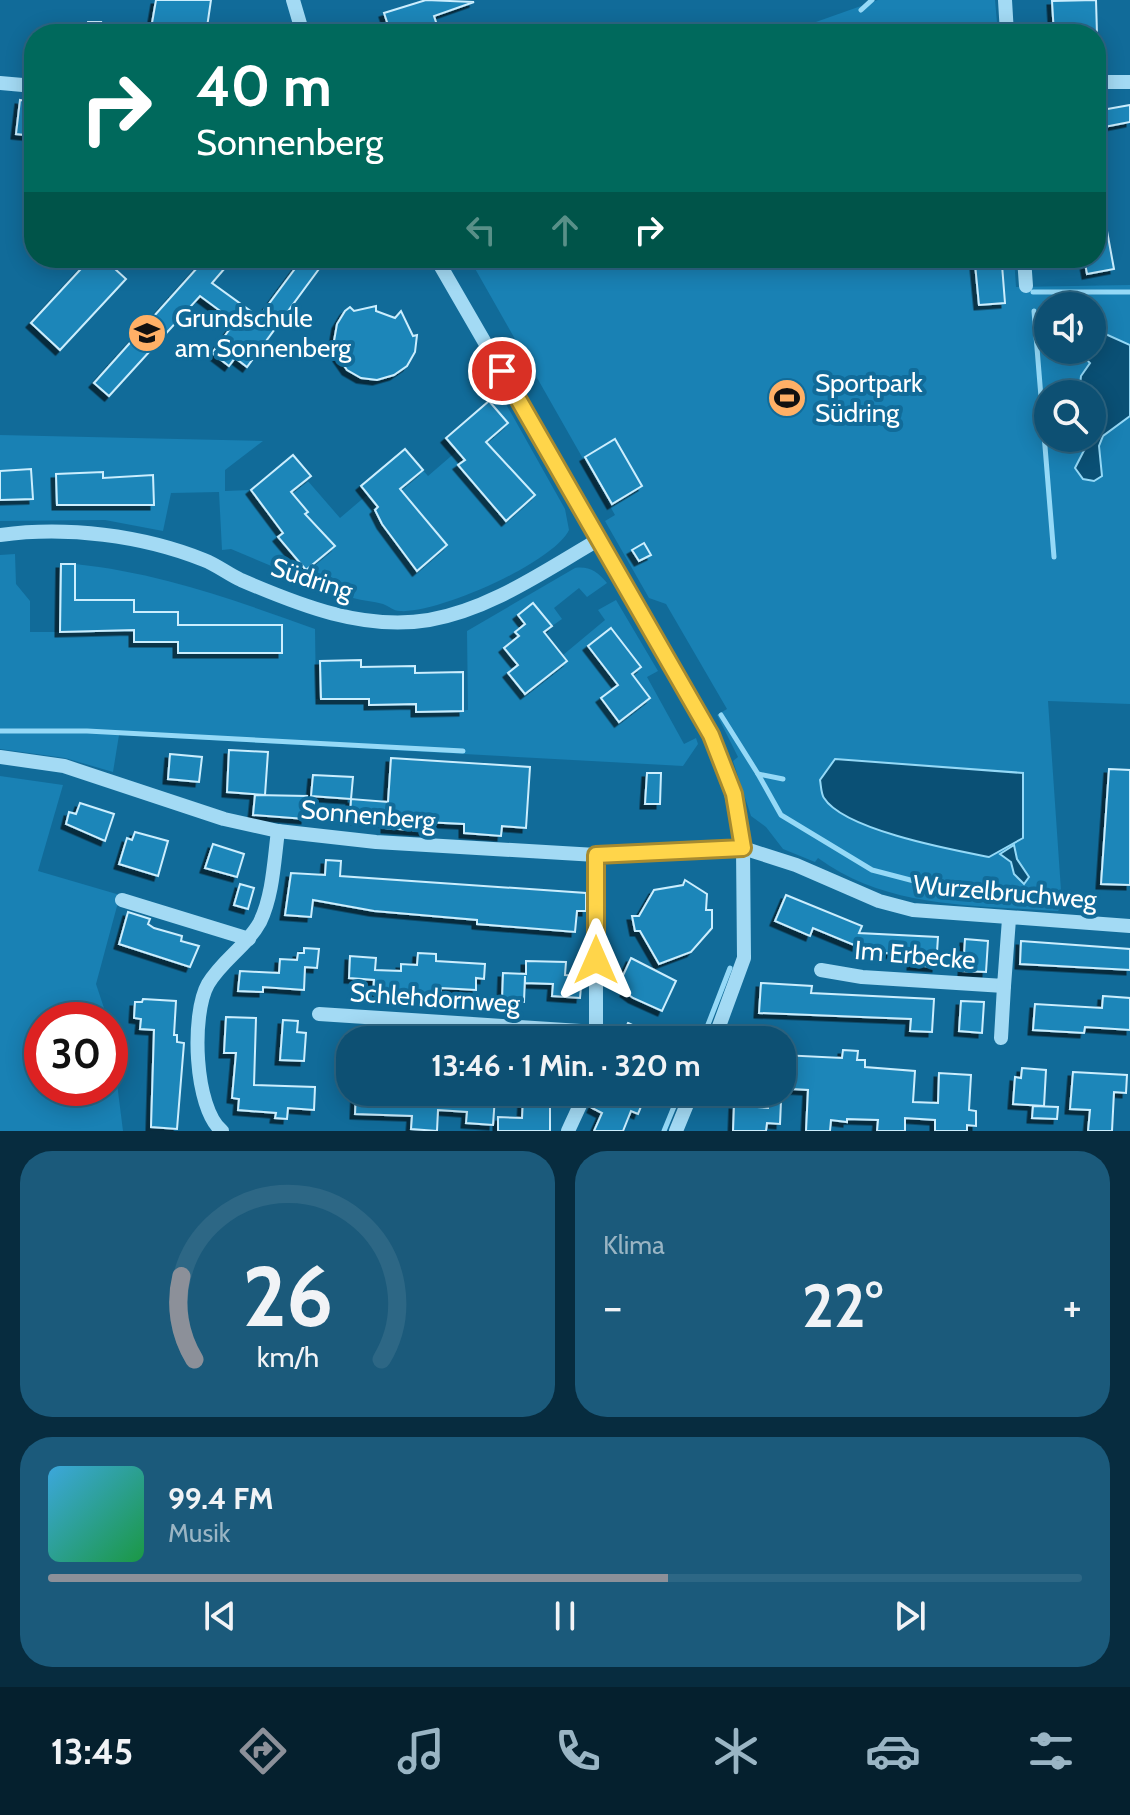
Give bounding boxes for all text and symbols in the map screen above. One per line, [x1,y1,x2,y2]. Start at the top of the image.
text: 40 m [196,52,332,120]
icon: right [64,56,168,160]
text: Sonnenberg [196,120,383,164]
icon: left [459,208,503,252]
icon: ahead [543,208,587,252]
icon: right [627,208,671,252]
map controls [1034,292,1106,452]
button: sound [1034,292,1106,364]
place label: Grundschule am Sonnenberg [175,302,352,364]
school or university icon: Grundschule am Sonnenberg [126,312,168,354]
pin [468,337,536,405]
icon: arrive [480,349,524,393]
place label: Sportpark Südring [815,367,923,429]
sports icon: Sportpark Südring [766,377,808,419]
button: search [1034,380,1106,452]
street label: Südring [267,551,358,608]
street label: Sonnenberg [299,793,438,837]
street label: Wurzelbruchweg [912,868,1099,916]
position arrow [554,918,638,1002]
street label: Im Erbecke [853,934,977,976]
street label: Schlehdornweg [349,976,522,1020]
speed limit sign: 30 [24,1002,128,1106]
text: 13:46 · 1 Min. · 320 m [431,1047,701,1084]
text: Klima [603,1229,665,1261]
text: 26 [242,1246,333,1347]
text: 22° [802,1269,883,1342]
text: − [603,1280,622,1333]
text: + [1063,1280,1082,1333]
text: km/h [256,1339,319,1374]
text: 99.4 FM [168,1480,274,1517]
text: Musik [168,1517,230,1549]
icon: previous [198,1594,242,1638]
icon: pause [543,1594,587,1638]
icon: next [888,1594,932,1638]
icon: directions [235,1723,291,1779]
icon: music [393,1723,449,1779]
icon: phone [550,1723,606,1779]
icon: climate [708,1723,764,1779]
icon: car [865,1723,921,1779]
icon: filters [1023,1723,1079,1779]
text: 13:45 [51,1729,133,1773]

